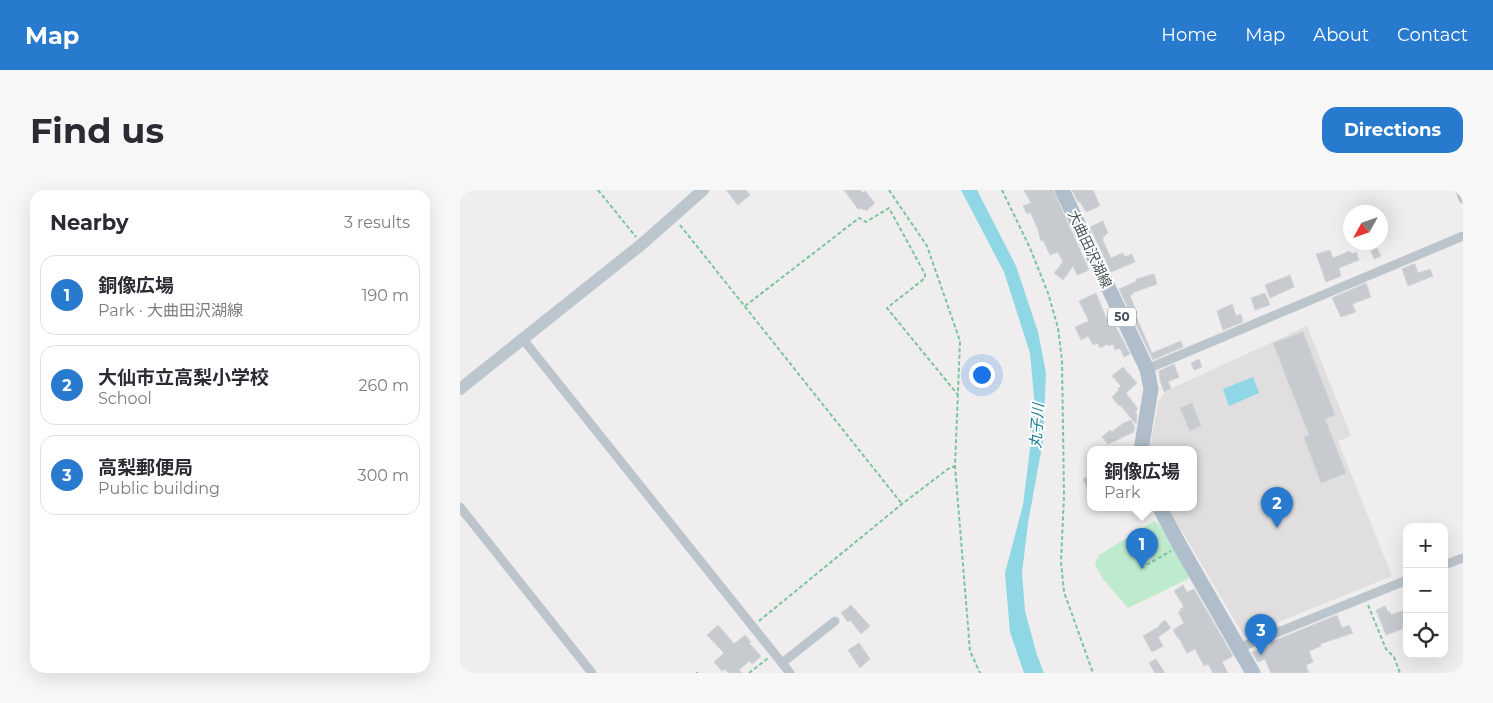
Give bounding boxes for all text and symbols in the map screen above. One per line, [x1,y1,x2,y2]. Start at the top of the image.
text: Map [25,21,79,50]
text: Home [1161,24,1217,46]
text: Map [1245,24,1285,46]
text: About [1313,24,1369,46]
text: Contact [1397,24,1468,46]
button: Directions [1322,107,1463,153]
text: Find us [30,109,164,152]
north arrow [1343,205,1388,250]
street label: 大曲田沢湖線 [1064,207,1116,291]
text: Nearby [50,210,129,235]
text: 3 results [344,213,410,232]
text: 銅像広場 [98,274,174,297]
text: 1 [64,286,70,305]
text: 190 m [362,286,409,305]
text: Park · 大曲田沢湖線 [98,301,243,320]
road number: 50 [1108,308,1136,326]
your location [969,362,995,388]
text: 大仙市立高梨小学校 [98,366,269,389]
text: 2 [62,376,72,395]
text: 260 m [358,376,409,395]
text: School [98,389,152,408]
water label: 丸子川 [1025,401,1048,449]
popup [1087,446,1197,511]
text: 高梨郵便局 [98,456,193,479]
text: 銅像広場 [1104,460,1180,483]
text: 3 [62,466,72,485]
text: 300 m [358,466,409,485]
text: Public building [98,479,220,498]
text: Park [1104,483,1141,502]
pin: 2 [1261,487,1293,528]
map controls [1403,523,1448,658]
button: + [1403,523,1448,568]
pin: 1 [1126,528,1158,569]
button: − [1403,568,1448,613]
button: locate [1403,613,1448,658]
pin: 3 [1245,614,1277,655]

